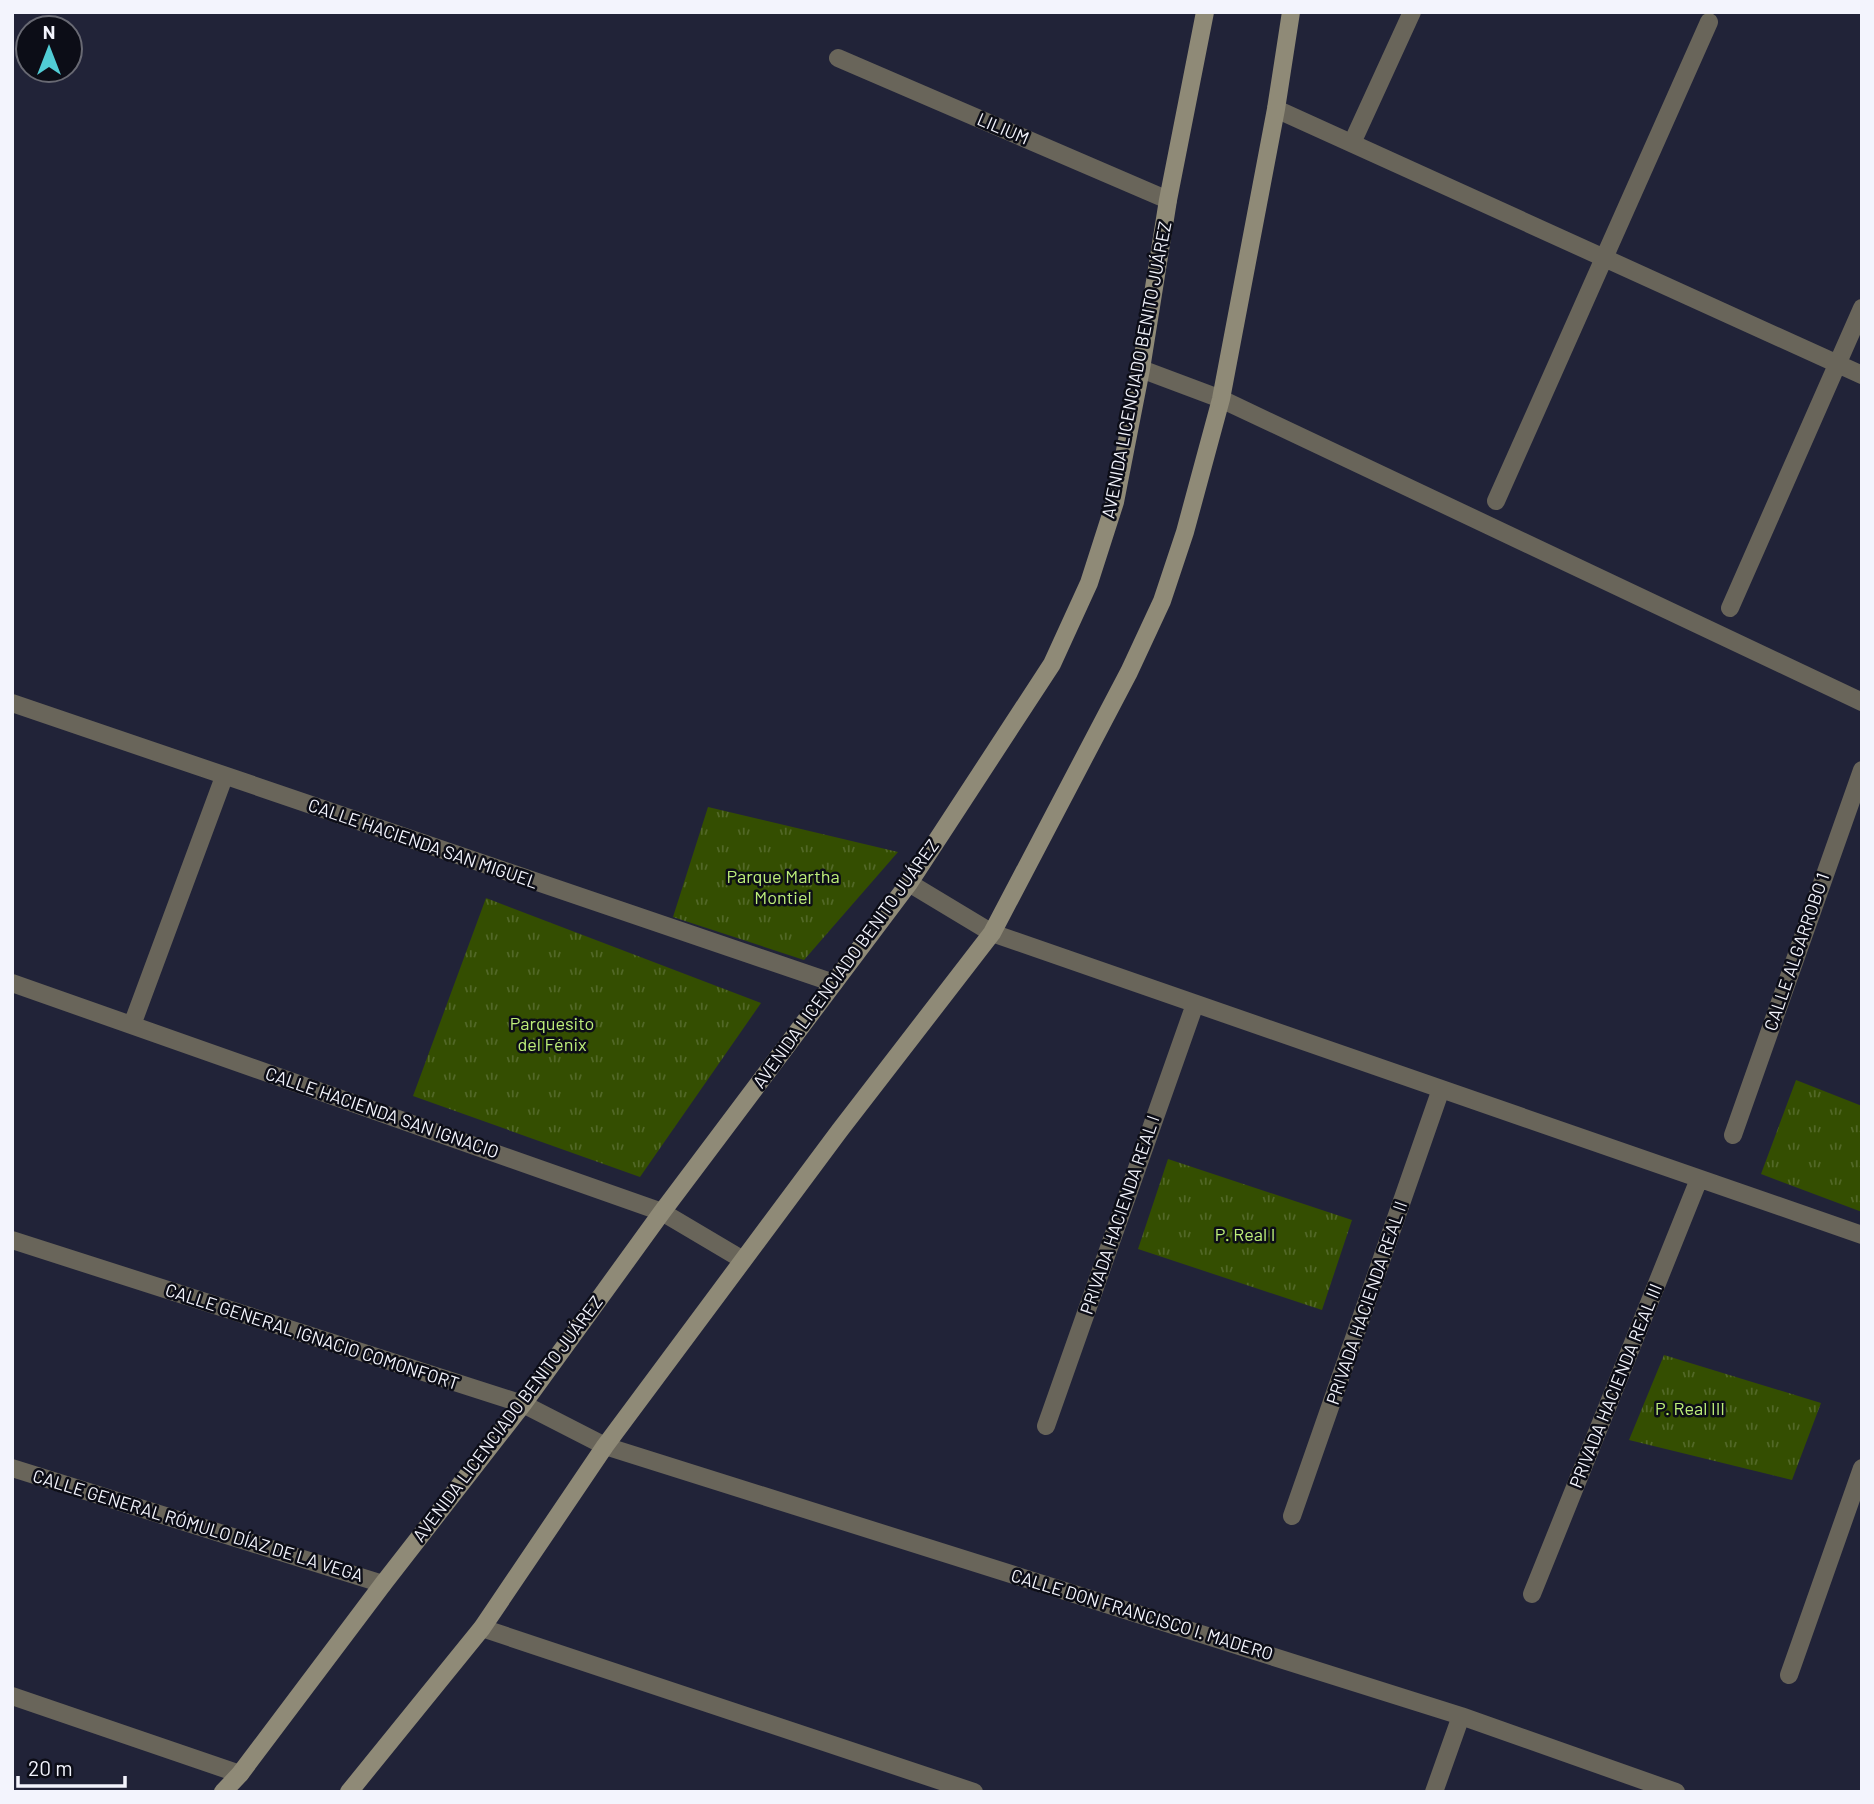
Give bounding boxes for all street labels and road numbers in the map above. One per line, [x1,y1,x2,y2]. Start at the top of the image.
street label: LILIUM [974,107,1033,149]
street label: AVENIDA LICENCIADO BENITO JUÁREZ [1096,219,1176,520]
street label: CALLE HACIENDA SAN MIGUEL [306,793,541,893]
street label: AVENIDA LICENCIADO BENITO JUÁREZ [747,835,943,1092]
street label: CALLE ALGARROBO 1 [1759,870,1833,1033]
street label: CALLE HACIENDA SAN IGNACIO [263,1062,502,1162]
street label: PRIVADA HACIENDA REAL I [1075,1112,1163,1317]
street label: PRIVADA HACIENDA REAL II [1321,1198,1411,1407]
street label: CALLE GENERAL IGNACIO COMONFORT [163,1278,462,1394]
street label: PRIVADA HACIENDA REAL III [1564,1280,1666,1491]
street label: AVENIDA LICENCIADO BENITO JUÁREZ [407,1291,607,1546]
street label: CALLE GENERAL RÓMULO DÍAZ DE LA VEGA [30,1464,366,1586]
street label: CALLE DON FRANCISCO I. MADERO [1009,1564,1276,1664]

